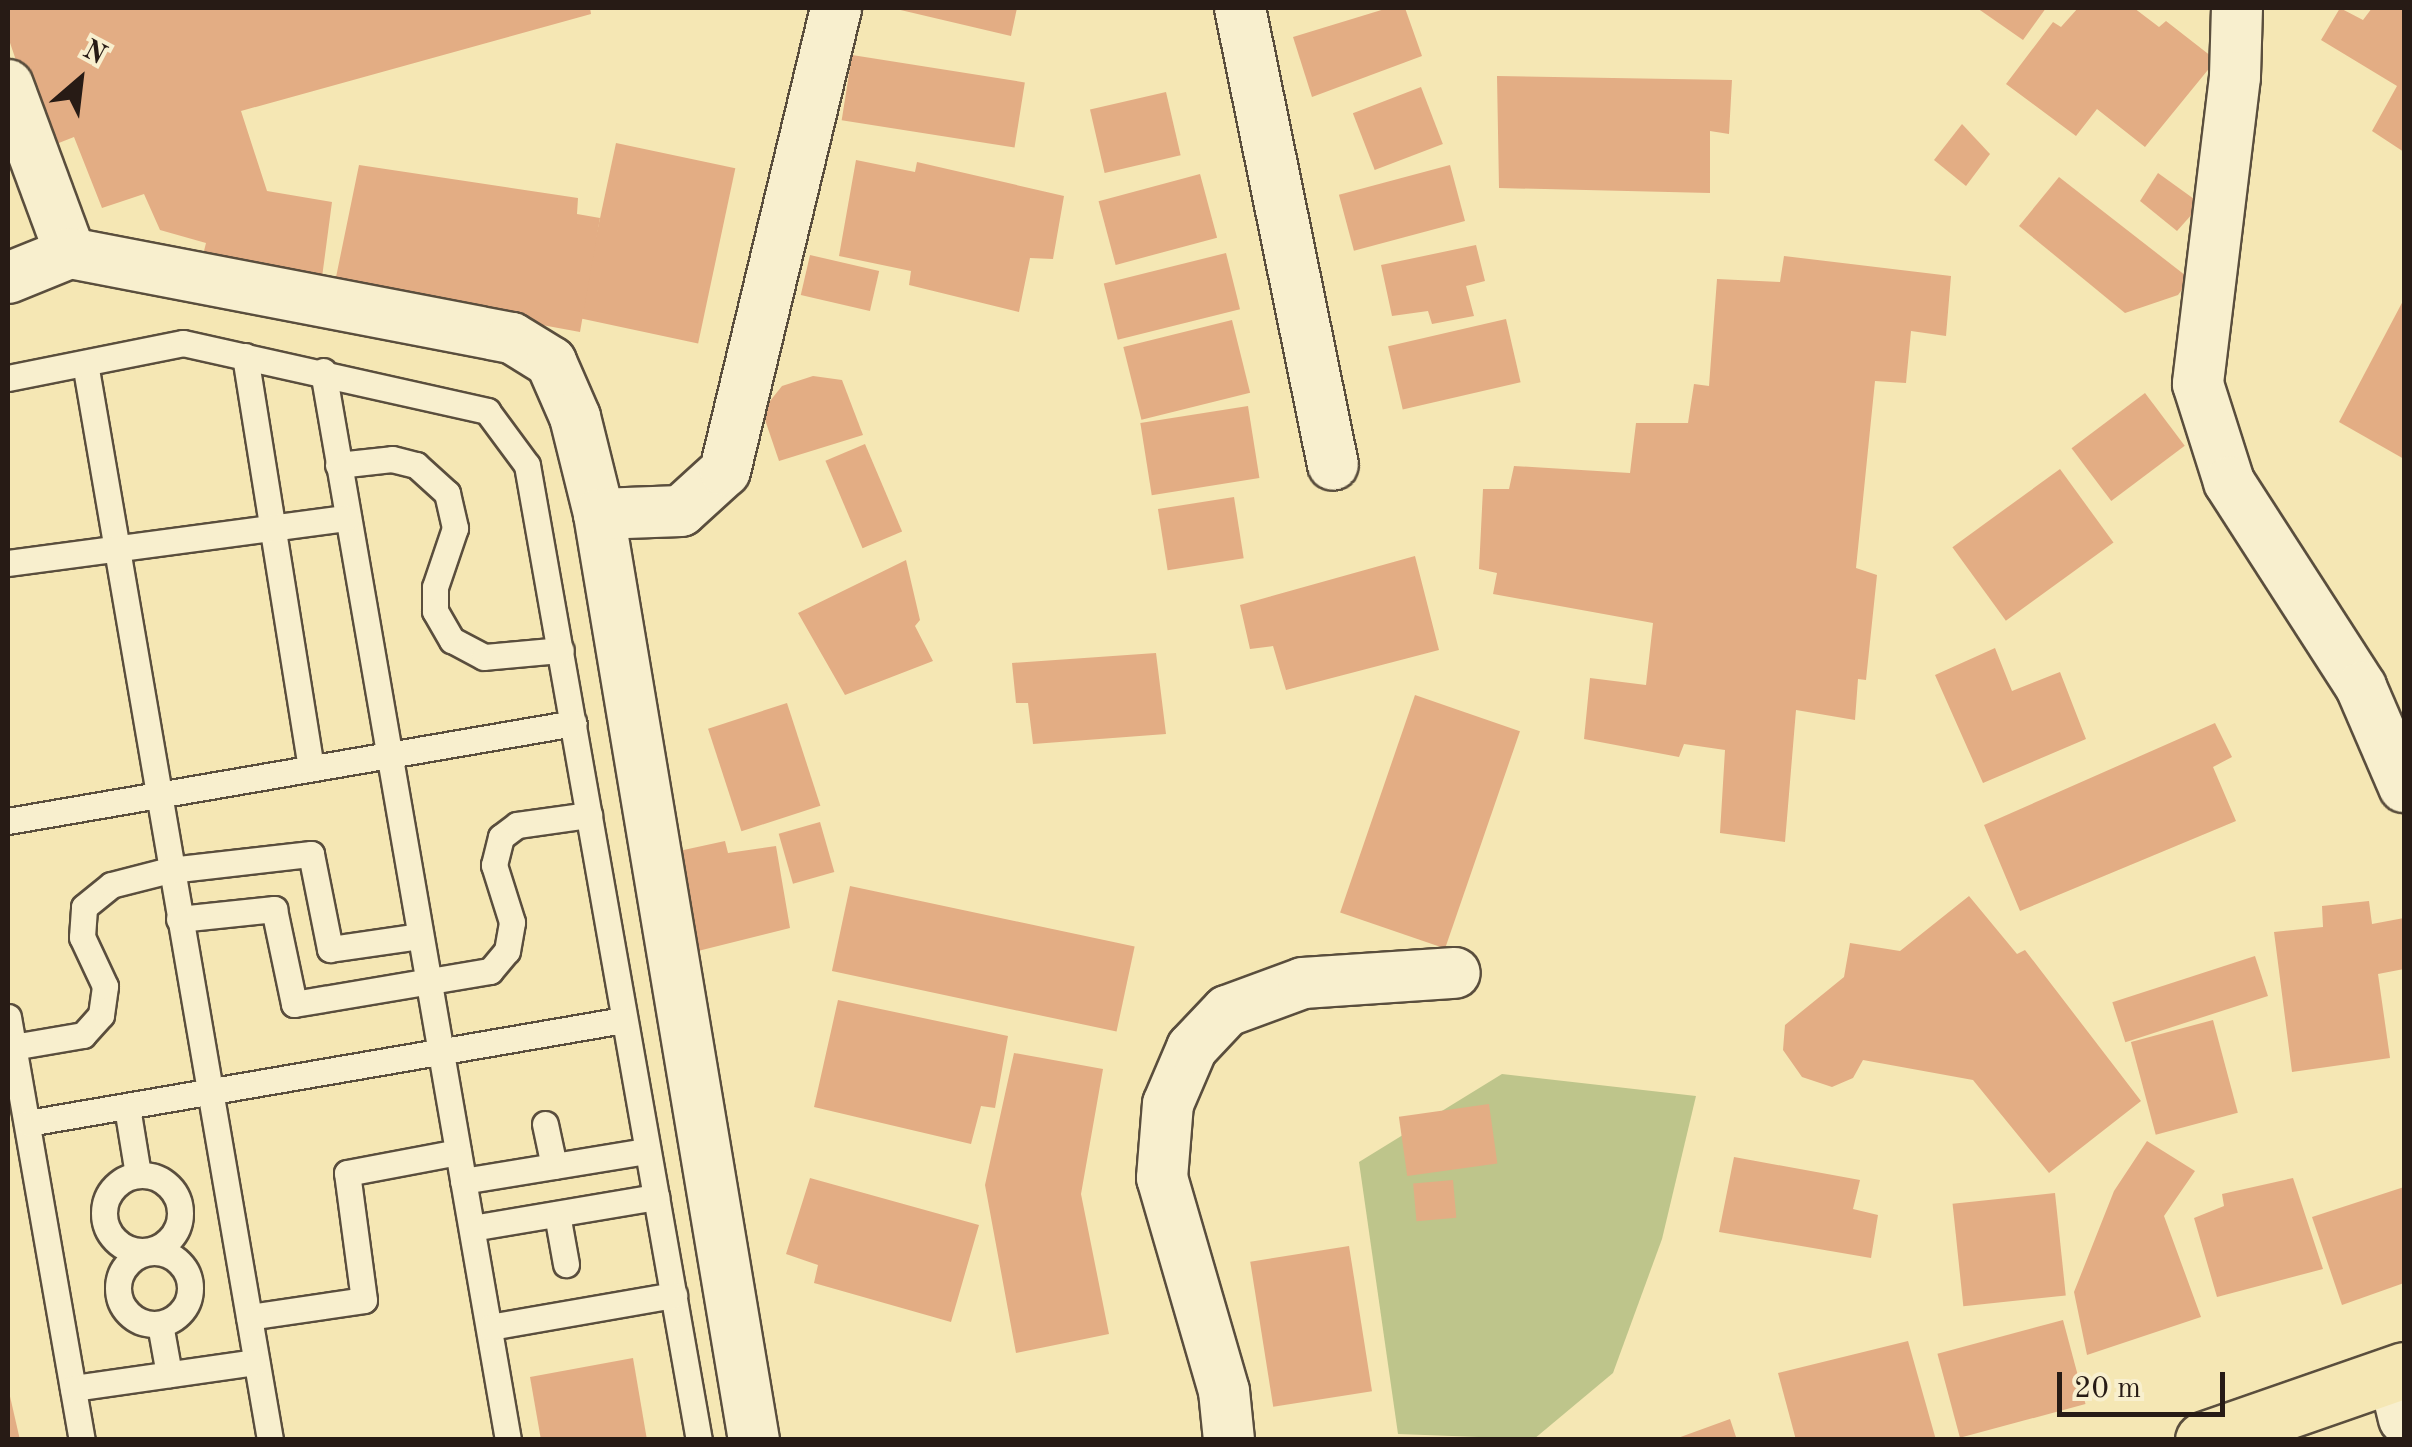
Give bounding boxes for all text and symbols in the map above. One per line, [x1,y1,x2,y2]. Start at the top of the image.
north arrow [30,30,130,130]
text: N [78,36,110,71]
scale bar [2062,1352,2230,1414]
text: 20 m [2074,1374,2141,1404]

